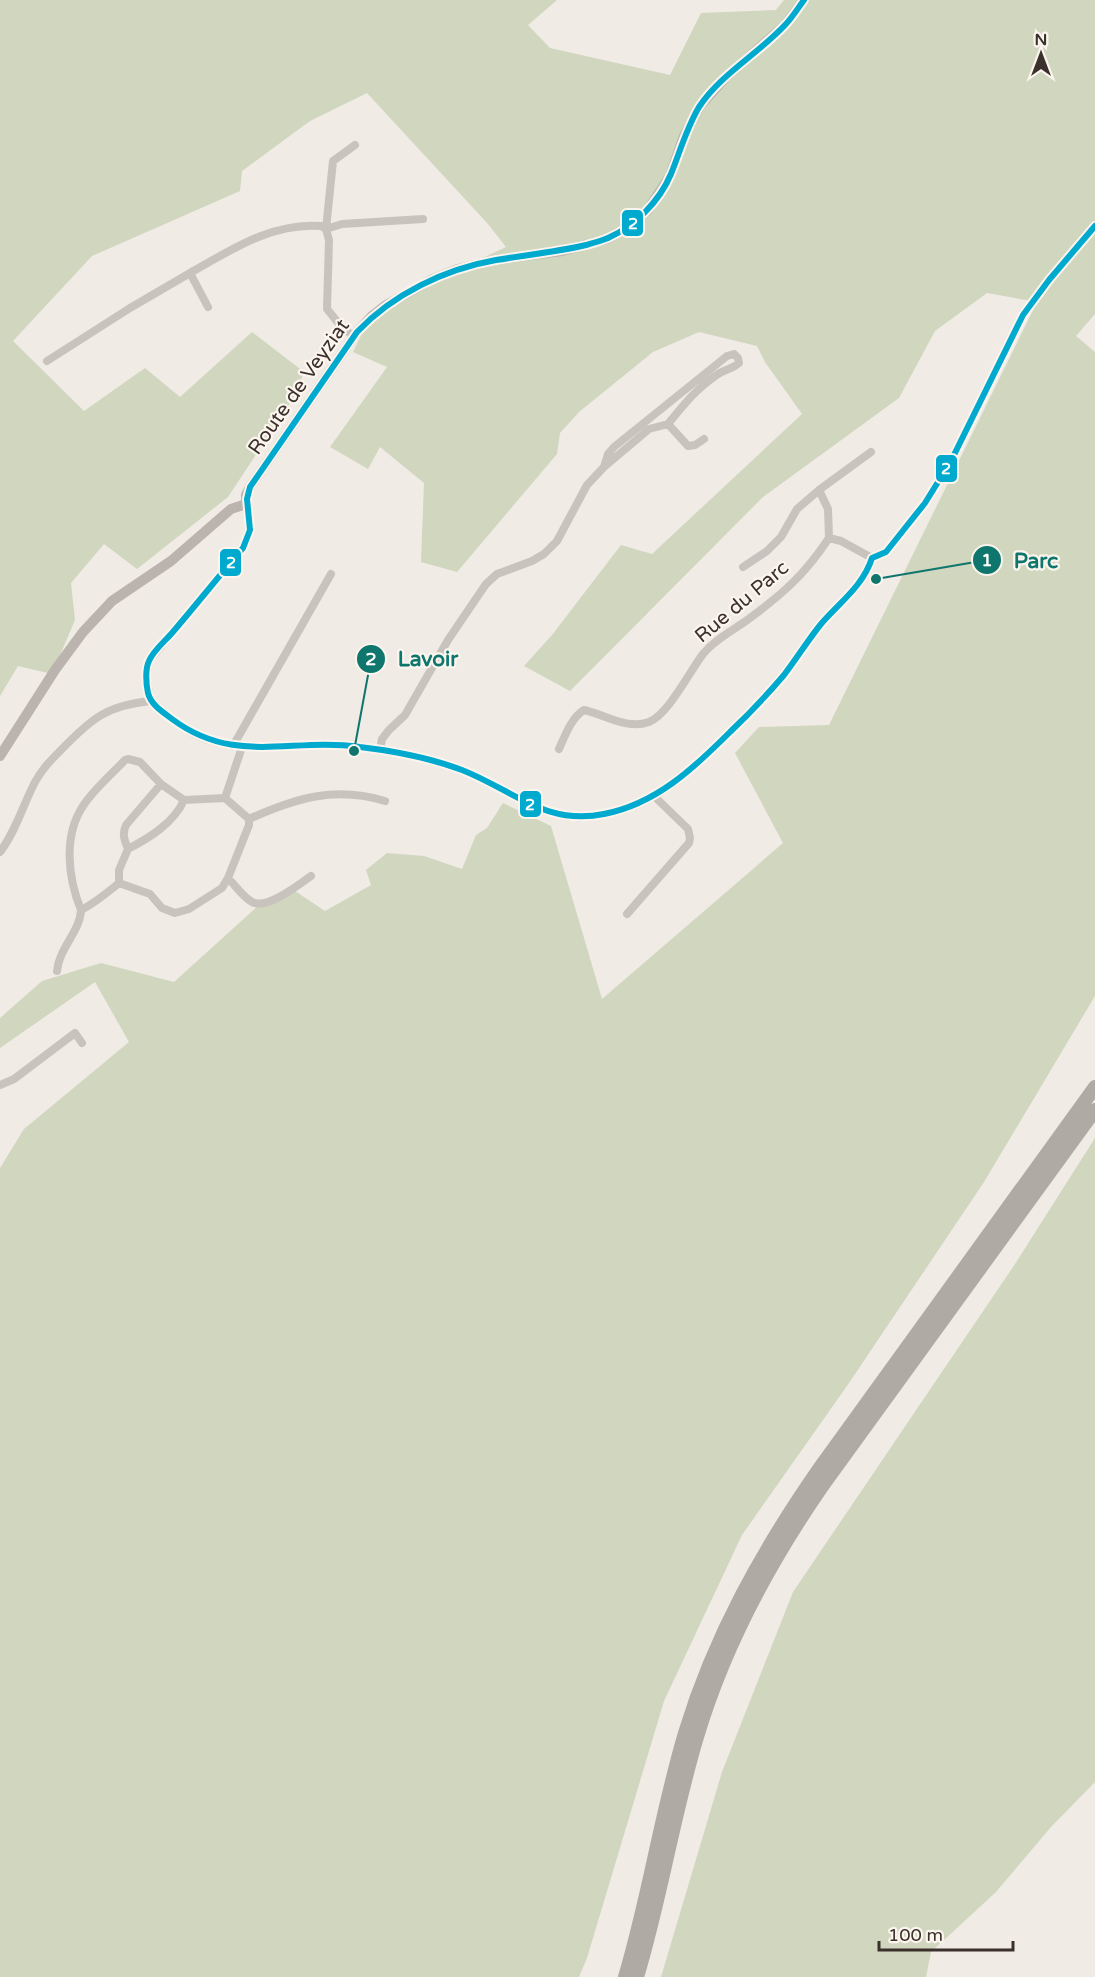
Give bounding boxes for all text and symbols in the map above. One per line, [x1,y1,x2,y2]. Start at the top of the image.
north arrow [1011,24,1071,84]
text: N [1035,30,1047,50]
line badge: 2 [621,209,644,237]
text: 2 [628,214,638,234]
street label: Route de Veyziat [243,314,355,459]
line badge: 2 [935,454,958,483]
text: 2 [941,459,951,479]
callout: Parc [972,541,1070,580]
line badge: 2 [219,548,242,577]
text: 1 [981,549,993,571]
text: Parc [1014,549,1058,574]
text: 2 [226,553,236,573]
street label: Rue du Parc [690,556,794,648]
callout: Lavoir [356,640,470,679]
text: Lavoir [398,647,459,672]
text: 2 [365,648,377,670]
line badge: 2 [519,790,542,818]
text: 2 [525,795,535,815]
scale bar [879,1914,1012,1952]
text: 100 m [888,1924,943,1946]

